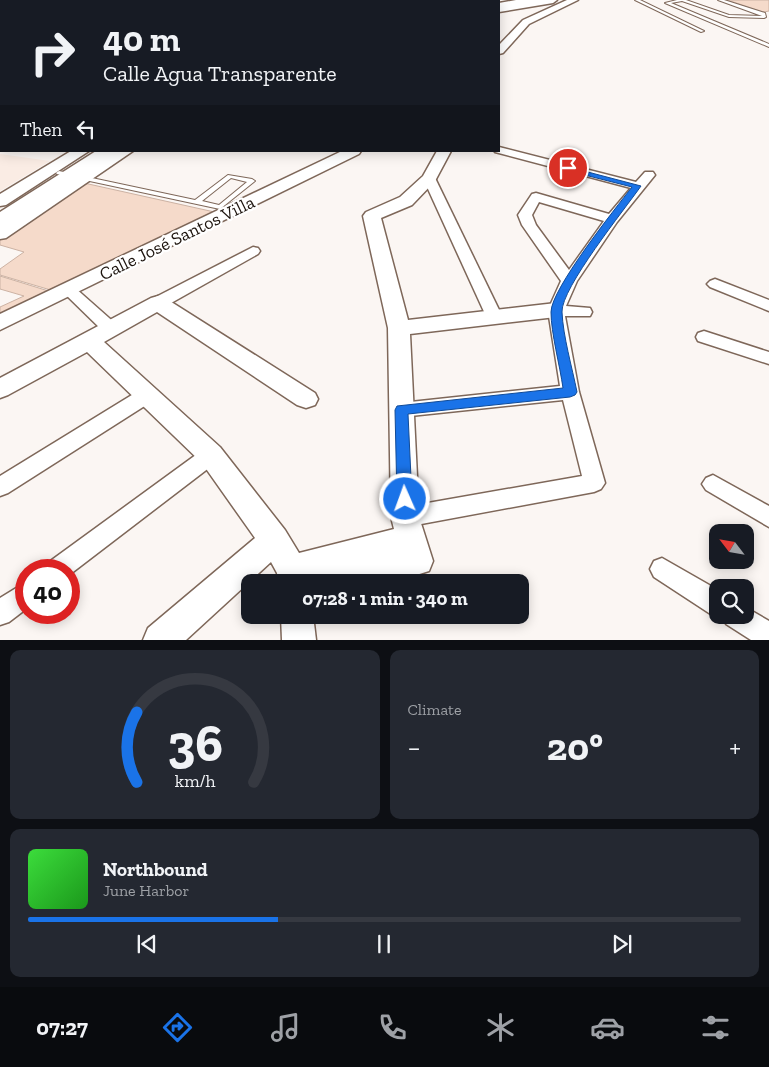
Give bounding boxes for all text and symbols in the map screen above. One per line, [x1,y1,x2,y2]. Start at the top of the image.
text: 40 m [103,18,180,60]
icon: right [20,20,85,85]
text: Calle Agua Transparente [103,60,337,87]
icon: left [72,115,100,143]
text: Then [20,118,62,141]
pin [547,147,589,189]
icon: arrive [554,154,582,182]
street label: Calle José Santos Villa [96,191,258,285]
position arrow [378,472,430,524]
north arrow [709,524,754,569]
map controls [709,524,754,624]
speed limit sign: 40 [15,559,80,624]
button: search [709,579,754,624]
text: 07:28 · 1 min · 340 m [302,587,468,610]
text: Climate [408,700,462,719]
text: 36 [167,712,223,774]
text: 20° [547,724,603,770]
text: − [408,731,421,764]
text: + [729,731,741,764]
text: km/h [174,770,215,792]
text: Northbound [103,858,208,881]
text: June Harbor [103,881,189,900]
icon: previous [133,930,161,958]
icon: pause [370,930,398,958]
icon: next [608,930,636,958]
icon: directions [160,1010,195,1045]
icon: music [268,1010,303,1045]
icon: phone [375,1010,410,1045]
icon: climate [483,1010,518,1045]
icon: car [590,1010,625,1045]
icon: filters [698,1010,733,1045]
text: 07:27 [36,1014,88,1041]

